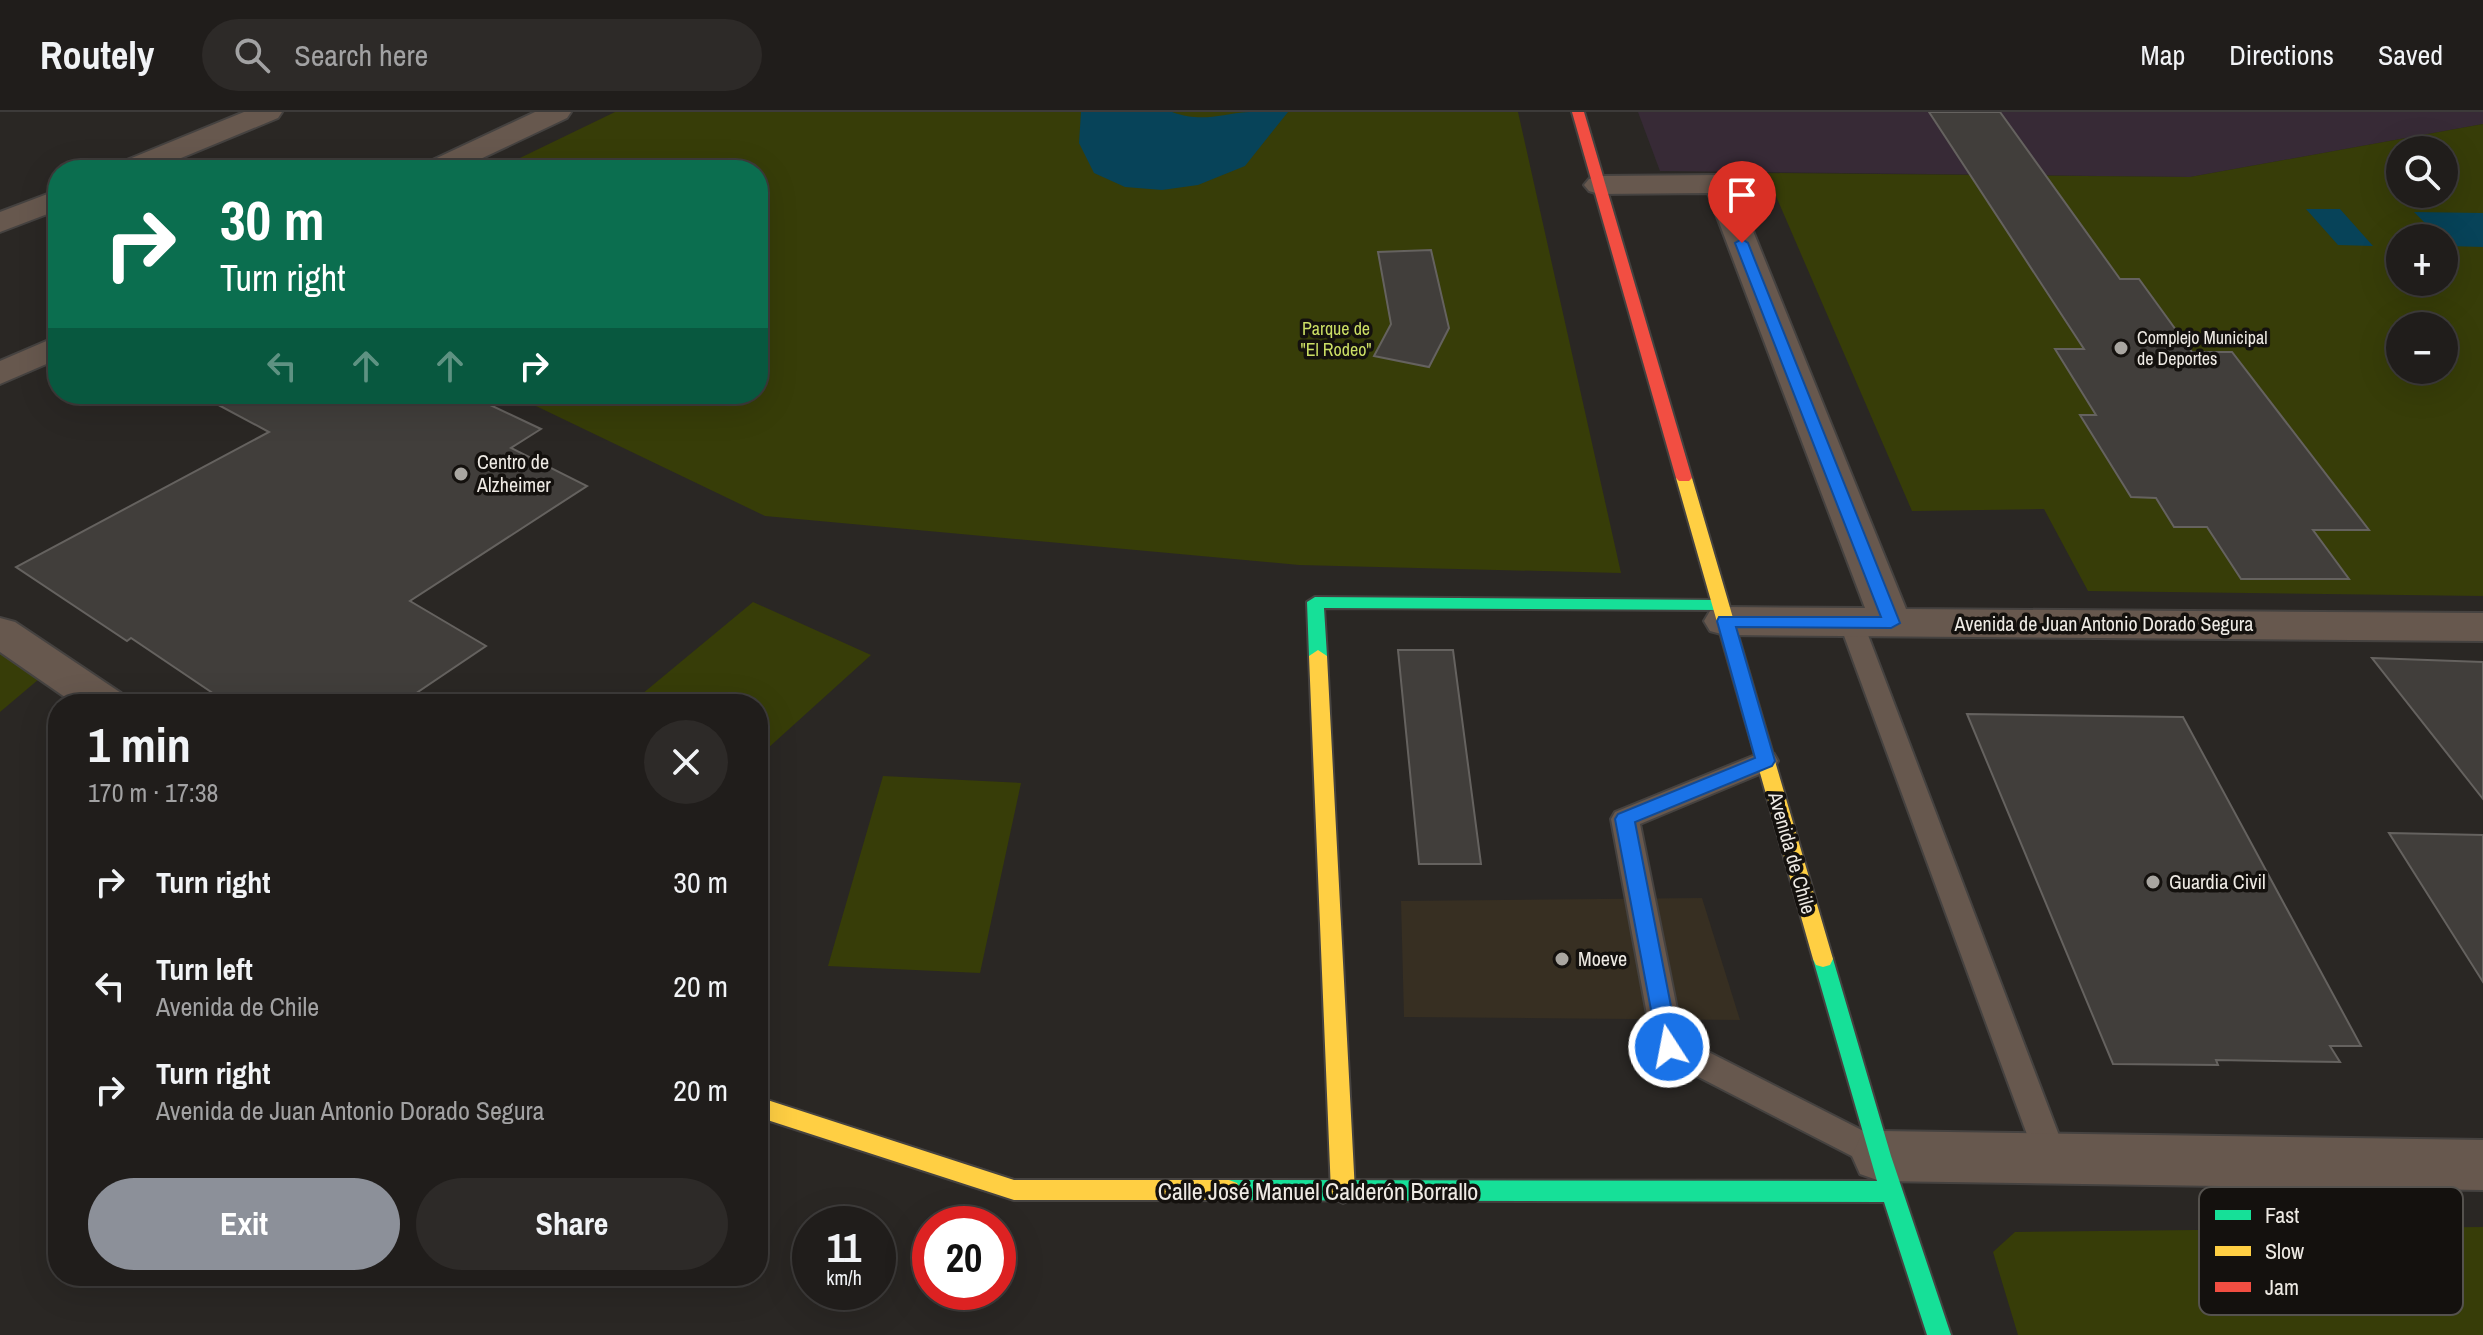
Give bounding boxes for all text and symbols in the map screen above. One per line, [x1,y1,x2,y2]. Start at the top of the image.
search box [202,19,762,91]
text: Routely [40,30,154,81]
icon: search [230,33,274,77]
text: Search here [294,35,428,75]
text: Map [2141,36,2185,74]
text: Directions [2229,36,2334,74]
text: Saved [2378,36,2443,74]
map controls [2386,136,2458,384]
button: search [2386,136,2458,208]
pin [1708,161,1776,243]
icon: arrive [1720,173,1764,217]
text: 30 m [220,182,325,257]
icon: right [88,192,192,296]
button: + [2386,224,2458,296]
text: Turn right [220,254,345,302]
button: − [2386,312,2458,384]
park label: Parque de "El Rodeo" [1300,316,1372,362]
place label: Complejo Municipal de Deportes [2137,325,2267,371]
marker: Complejo Municipal de Deportes [2112,339,2130,357]
icon: left [260,344,304,388]
icon: ahead [344,344,388,388]
icon: ahead [428,344,472,388]
icon: right [512,344,556,388]
place label: Centro de Alzheimer [476,448,551,498]
marker: Centro de Alzheimer [452,465,470,483]
street label: Avenida de Juan Antonio Dorado Segura [1954,610,2253,637]
text: 1 min [88,712,191,777]
button: close [644,720,728,804]
text: 170 m · 17:38 [88,775,218,810]
street label: Avenida de Chile [1762,788,1823,917]
icon: right [88,860,132,904]
text: Turn right [156,862,270,902]
text: 30 m [673,862,728,902]
place label: Guardia Civil [2169,868,2266,895]
marker: Guardia Civil [2144,873,2162,891]
place label: Moeve [1578,945,1627,972]
text: Turn left [156,949,253,989]
marker: Moeve [1553,950,1571,968]
icon: left [88,964,132,1008]
text: 20 m [673,966,728,1006]
text: Avenida de Chile [156,989,319,1024]
position arrow [1627,1005,1711,1089]
text: Turn right [156,1053,270,1093]
icon: right [88,1068,132,1112]
text: 20 m [673,1070,728,1110]
text: Avenida de Juan Antonio Dorado Segura [156,1093,544,1128]
street label: Calle José Manuel Calderón Borrallo [1158,1175,1478,1207]
button: Exit [88,1178,400,1270]
button: Share [416,1178,728,1270]
legend [2199,1187,2463,1315]
text: Fast [2265,1200,2299,1230]
speed limit sign: 20 [912,1206,1016,1310]
text: 11 [827,1221,861,1274]
text: Slow [2265,1236,2304,1266]
text: km/h [826,1264,862,1291]
text: Jam [2265,1272,2299,1302]

